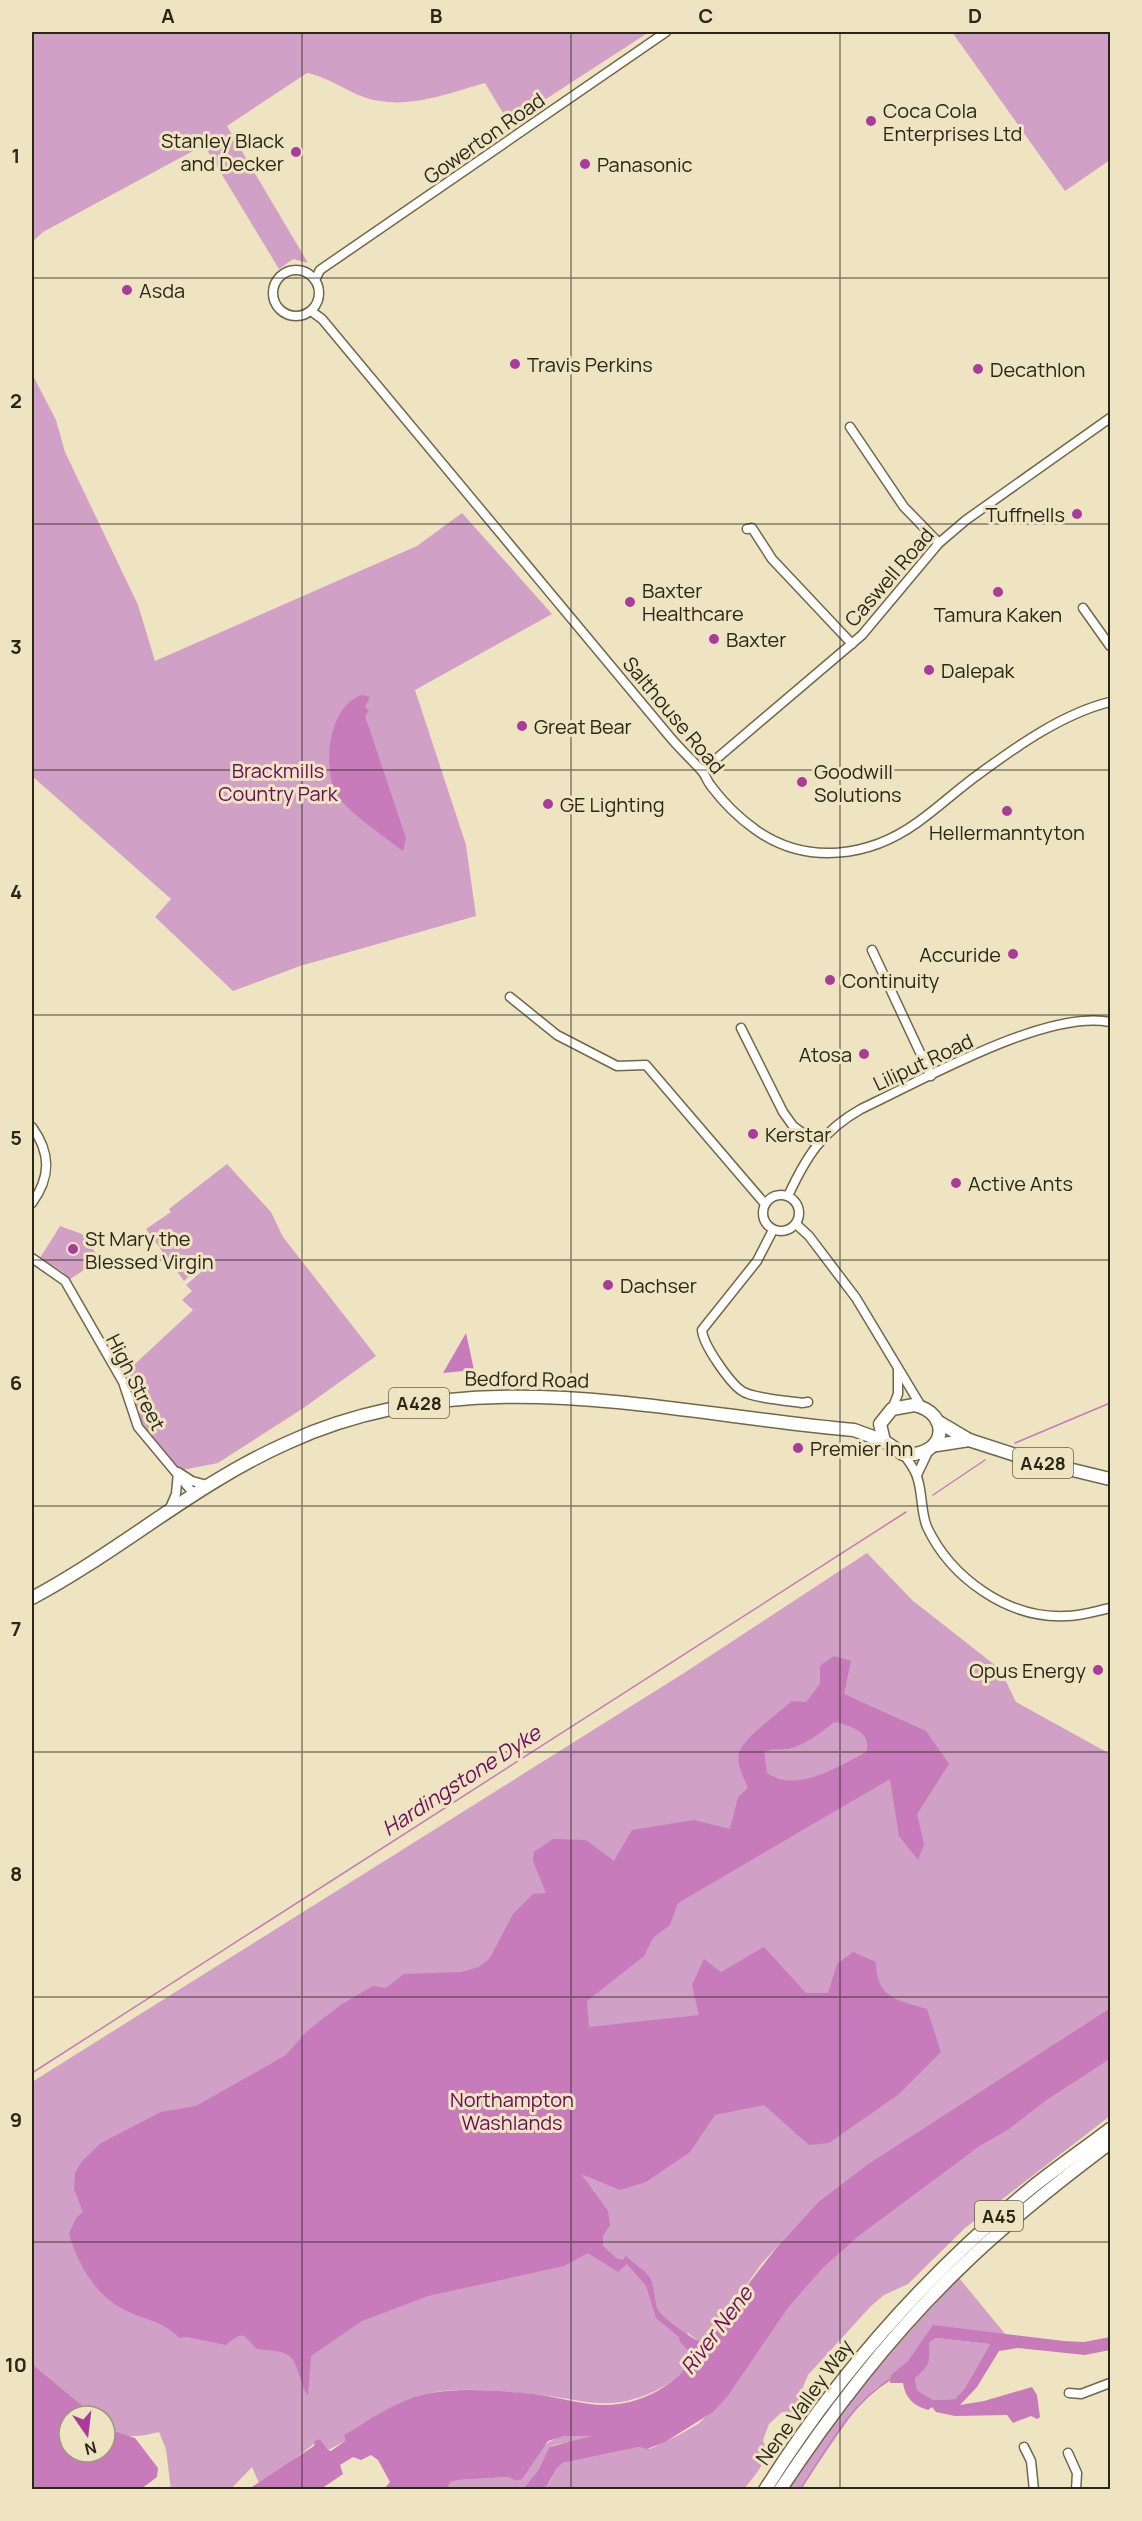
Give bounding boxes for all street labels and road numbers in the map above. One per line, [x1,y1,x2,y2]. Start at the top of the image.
street label: Gowerton Road [418,86,550,190]
street label: Caswell Road [838,522,940,632]
street label: Salthouse Road [617,651,731,779]
street label: Liliput Road [869,1027,977,1097]
street label: High Street [100,1329,172,1435]
street label: Bedford Road [464,1364,590,1394]
road number: A428 [389,1388,449,1418]
road number: A428 [1013,1448,1073,1478]
road number: A45 [975,2201,1023,2231]
street label: Nene Valley Way [749,2333,859,2470]

